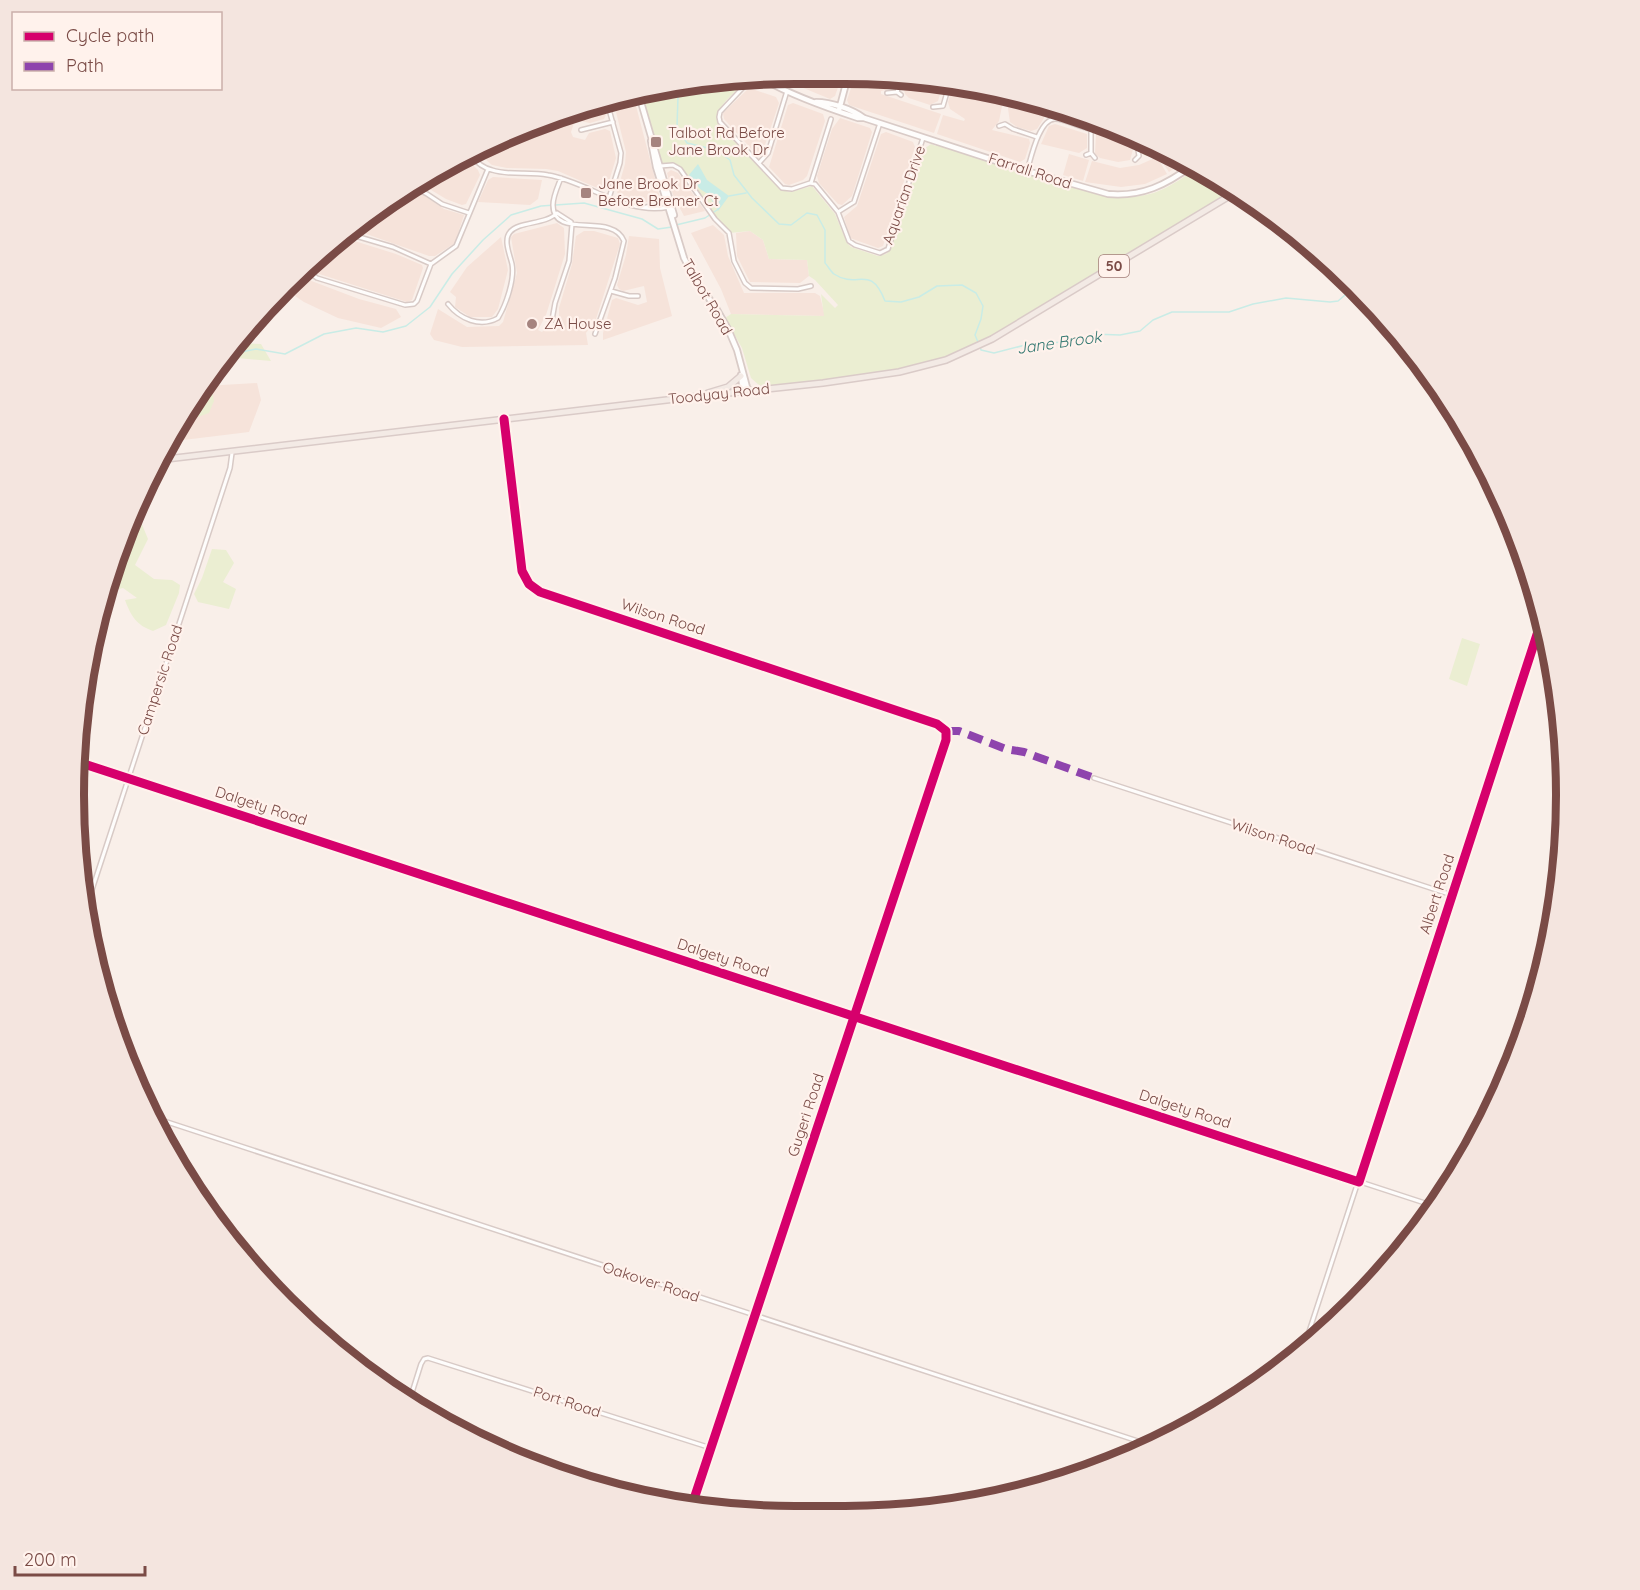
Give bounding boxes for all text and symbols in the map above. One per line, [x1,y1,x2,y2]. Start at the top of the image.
legend [12,12,222,90]
text: Cycle path [66,24,154,47]
text: Path [66,54,104,77]
place label: Talbot Rd Before Jane Brook Dr [668,123,785,159]
marker: Talbot Rd Before Jane Brook Dr [649,135,663,149]
street label: Aquarian Drive [878,143,929,247]
street label: Farrall Road [986,148,1074,193]
place label: Jane Brook Dr Before Bremer Ct [598,174,719,210]
marker: Jane Brook Dr Before Bremer Ct [579,186,593,200]
street label: Talbot Road [678,255,737,338]
road number: 50 [1099,255,1129,277]
place label: ZA House [544,314,611,333]
marker: ZA House [525,317,539,331]
water label: Jane Brook [1015,326,1104,358]
street label: Toodyay Road [667,379,771,408]
street label: Wilson Road [619,594,708,639]
street label: Campersic Road [133,622,186,738]
street label: Dalgety Road [213,782,310,829]
street label: Wilson Road [1229,814,1318,859]
street label: Albert Road [1415,851,1458,936]
street label: Dalgety Road [675,934,772,981]
street label: Gugeri Road [783,1071,828,1159]
street label: Dalgety Road [1137,1085,1234,1132]
street label: Oakover Road [600,1257,702,1306]
street label: Port Road [531,1382,603,1421]
scale bar [15,1539,146,1577]
text: 200 m [24,1548,77,1571]

